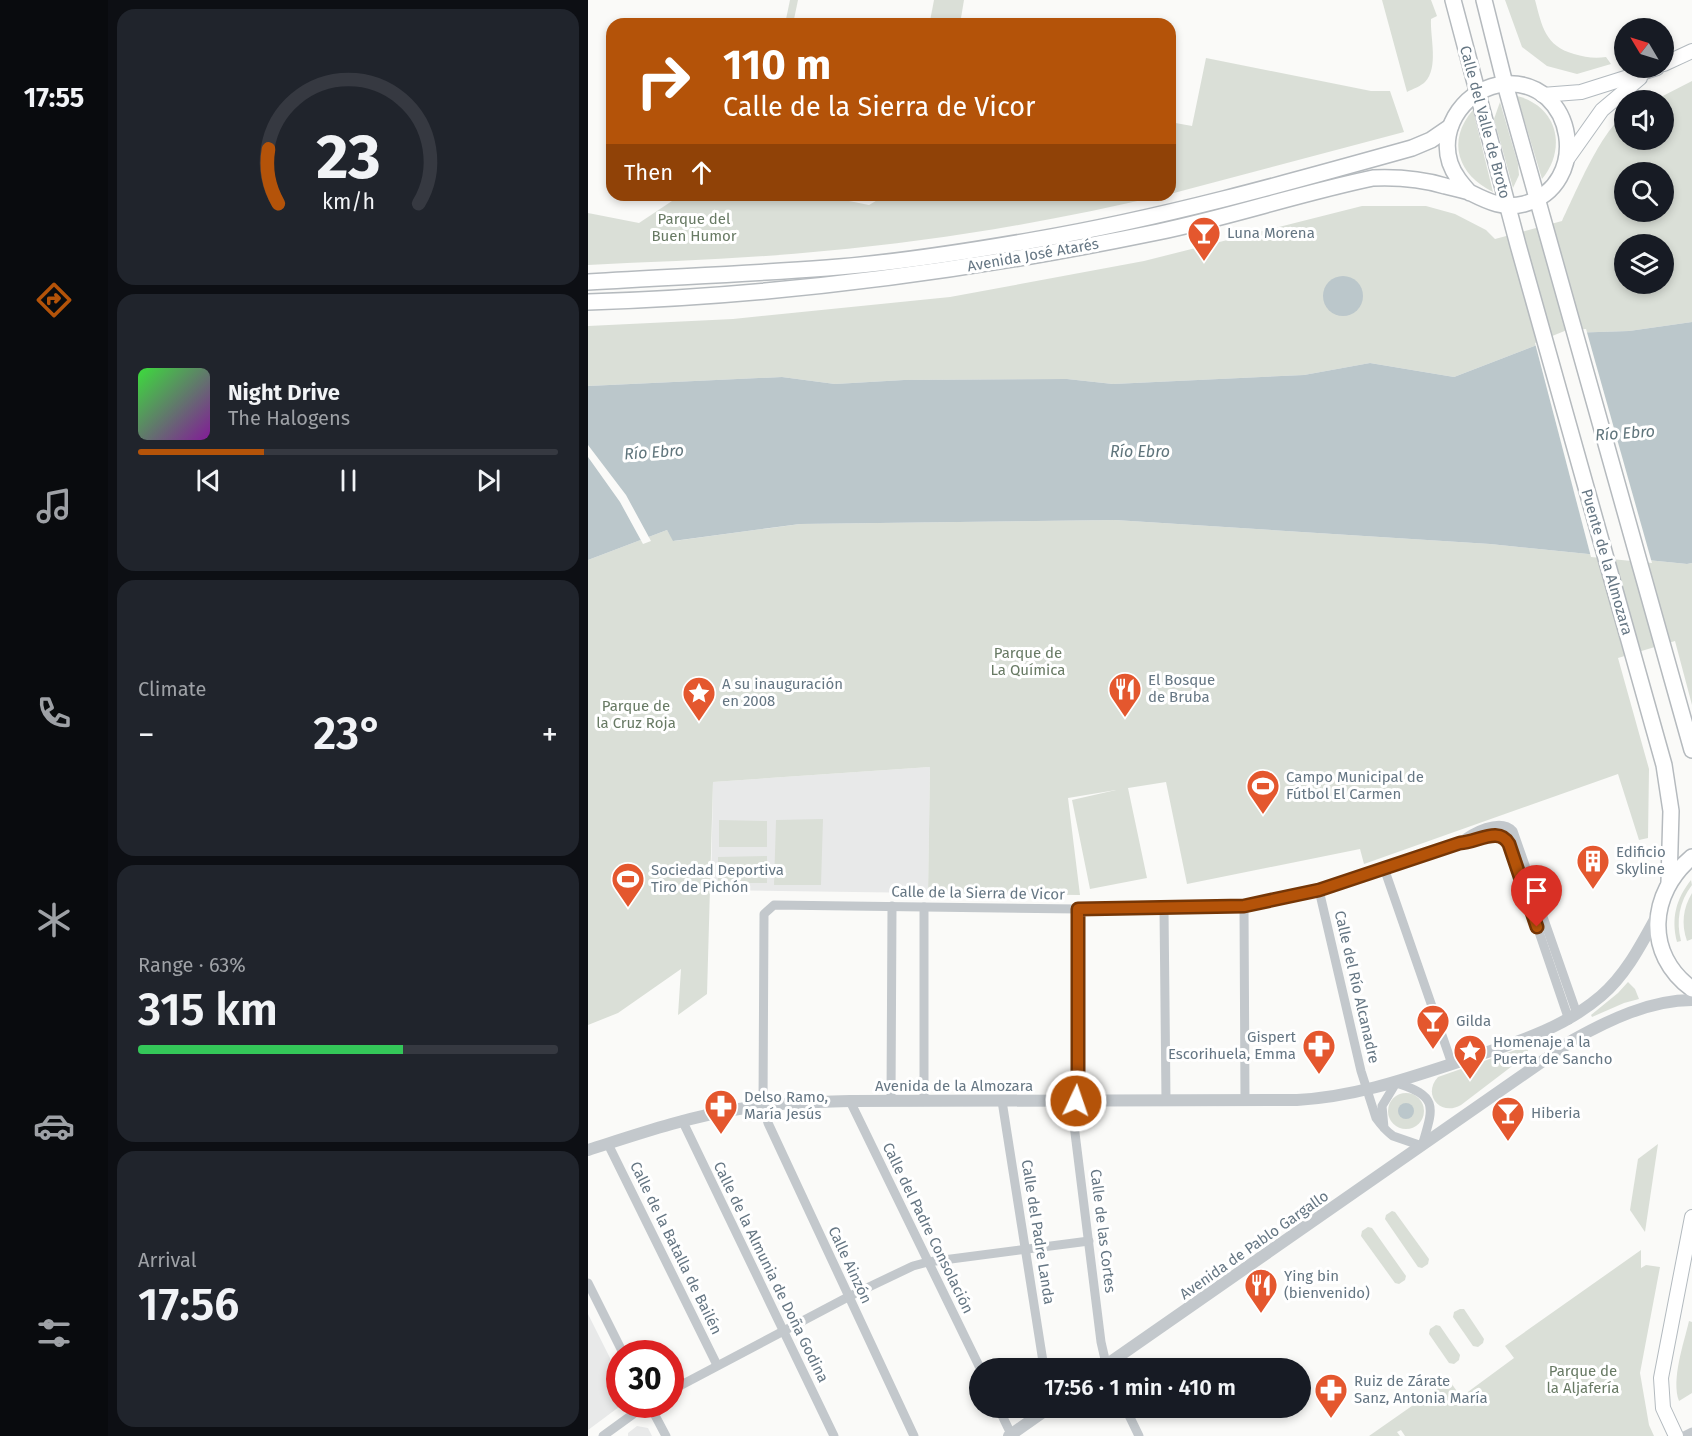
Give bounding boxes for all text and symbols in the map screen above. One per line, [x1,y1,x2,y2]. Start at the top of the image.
north arrow [1614,18,1674,78]
map controls [1614,18,1674,294]
text: 110 m [723,40,831,90]
icon: right [624,42,702,120]
street label: Calle del Valle de Broto [1456,44,1514,200]
text: 17:55 [24,82,84,114]
button: sound [1614,90,1674,150]
text: Calle de la Sierra de Vicor [723,91,1035,123]
text: 23 [316,120,380,195]
icon: ahead [685,156,718,189]
text: Then [624,159,673,186]
button: search [1614,162,1674,222]
text: km/h [321,190,375,216]
park label: Parque del Buen Humor [651,210,737,245]
bar icon: Luna Morena [1186,215,1222,262]
place label: Luna Morena [1227,224,1315,242]
button: layers [1614,234,1674,294]
street label: Avenida José Atarés [966,235,1100,275]
icon: directions [33,279,75,321]
text: Night Drive [228,379,340,406]
text: The Halogens [228,406,350,430]
water label: Río Ebro [1594,421,1656,445]
water label: Río Ebro [623,440,685,464]
water label: Río Ebro [1110,442,1170,461]
icon: previous [192,464,225,497]
icon: pause [332,464,365,497]
icon: next [472,464,505,497]
icon: music [33,485,75,527]
street label: Puente de la Almozara [1577,487,1637,637]
park label: Parque de La Química [990,644,1066,679]
restaurant icon: El Bosque de Bruba [1107,671,1143,718]
place label: El Bosque de Bruba [1148,671,1215,706]
place icon: A su inauguración en 2008 [681,675,717,722]
place label: A su inauguración en 2008 [722,675,843,710]
text: Climate [138,677,206,701]
icon: phone [33,692,75,734]
park label: Parque de la Cruz Roja [596,697,676,732]
text: 23° [313,707,383,761]
text: − [138,715,155,755]
text: + [542,715,558,755]
sports icon: Campo Municipal de Fútbol El Carmen [1245,768,1281,815]
place label: Campo Municipal de Fútbol El Carmen [1286,768,1424,803]
building icon: Edificio Skyline [1575,843,1611,890]
place label: Edificio Skyline [1616,843,1666,878]
sports icon: Sociedad Deportiva Tiro de Pichón [610,861,646,908]
place label: Sociedad Deportiva Tiro de Pichón [651,861,784,896]
pin [1511,865,1562,927]
icon: arrive [1520,874,1553,907]
street label: Calle de la Sierra de Vicor [891,882,1065,904]
icon: climate [33,899,75,941]
street label: Calle del Río Alcanadre [1331,909,1383,1065]
text: Range · 63% [138,953,246,977]
text: 315 km [138,983,278,1037]
bar icon: Gilda [1415,1003,1451,1050]
place label: Gilda [1456,1012,1491,1030]
place label: Gispert Escorihuela, Emma [1168,1028,1297,1063]
pharmacy icon: Gispert Escorihuela, Emma [1301,1028,1337,1075]
place icon: Homenaje a la Puerta de Sancho [1452,1033,1488,1080]
place label: Homenaje a la Puerta de Sancho [1493,1033,1612,1068]
position arrow [1044,1069,1108,1133]
street label: Avenida de la Almozara [875,1077,1033,1095]
pharmacy icon: Delso Ramo, María Jesús [703,1088,739,1135]
place label: Delso Ramo, María Jesús [744,1088,828,1123]
bar icon: Hiberia [1490,1095,1526,1142]
place label: Hiberia [1531,1104,1581,1122]
icon: car [33,1105,75,1147]
street label: Calle del Padre Consolación [879,1140,977,1316]
street label: Calle del Padre Landa [1018,1158,1058,1306]
street label: Calle de la Batalla de Bailén [626,1159,726,1337]
street label: Calle de la Almunia de Doña Godina [710,1159,832,1385]
street label: Calle de las Cortes [1086,1168,1120,1294]
street label: Avenida de Pablo Gargallo [1176,1187,1332,1303]
street label: Calle Ainzón [824,1224,876,1306]
text: Arrival [138,1248,197,1272]
restaurant icon: Ying bin (bienvenido) [1243,1267,1279,1314]
place label: Ying bin (bienvenido) [1284,1267,1370,1302]
text: 17:56 [138,1278,239,1332]
icon: filters [33,1312,75,1354]
speed limit sign: 30 [606,1340,684,1418]
park label: Parque de la Aljafería [1546,1362,1620,1397]
pharmacy icon: Ruiz de Zárate Sanz, Antonia María [1313,1372,1349,1419]
place label: Ruiz de Zárate Sanz, Antonia María [1354,1372,1488,1407]
text: 17:56 · 1 min · 410 m [1044,1374,1236,1401]

